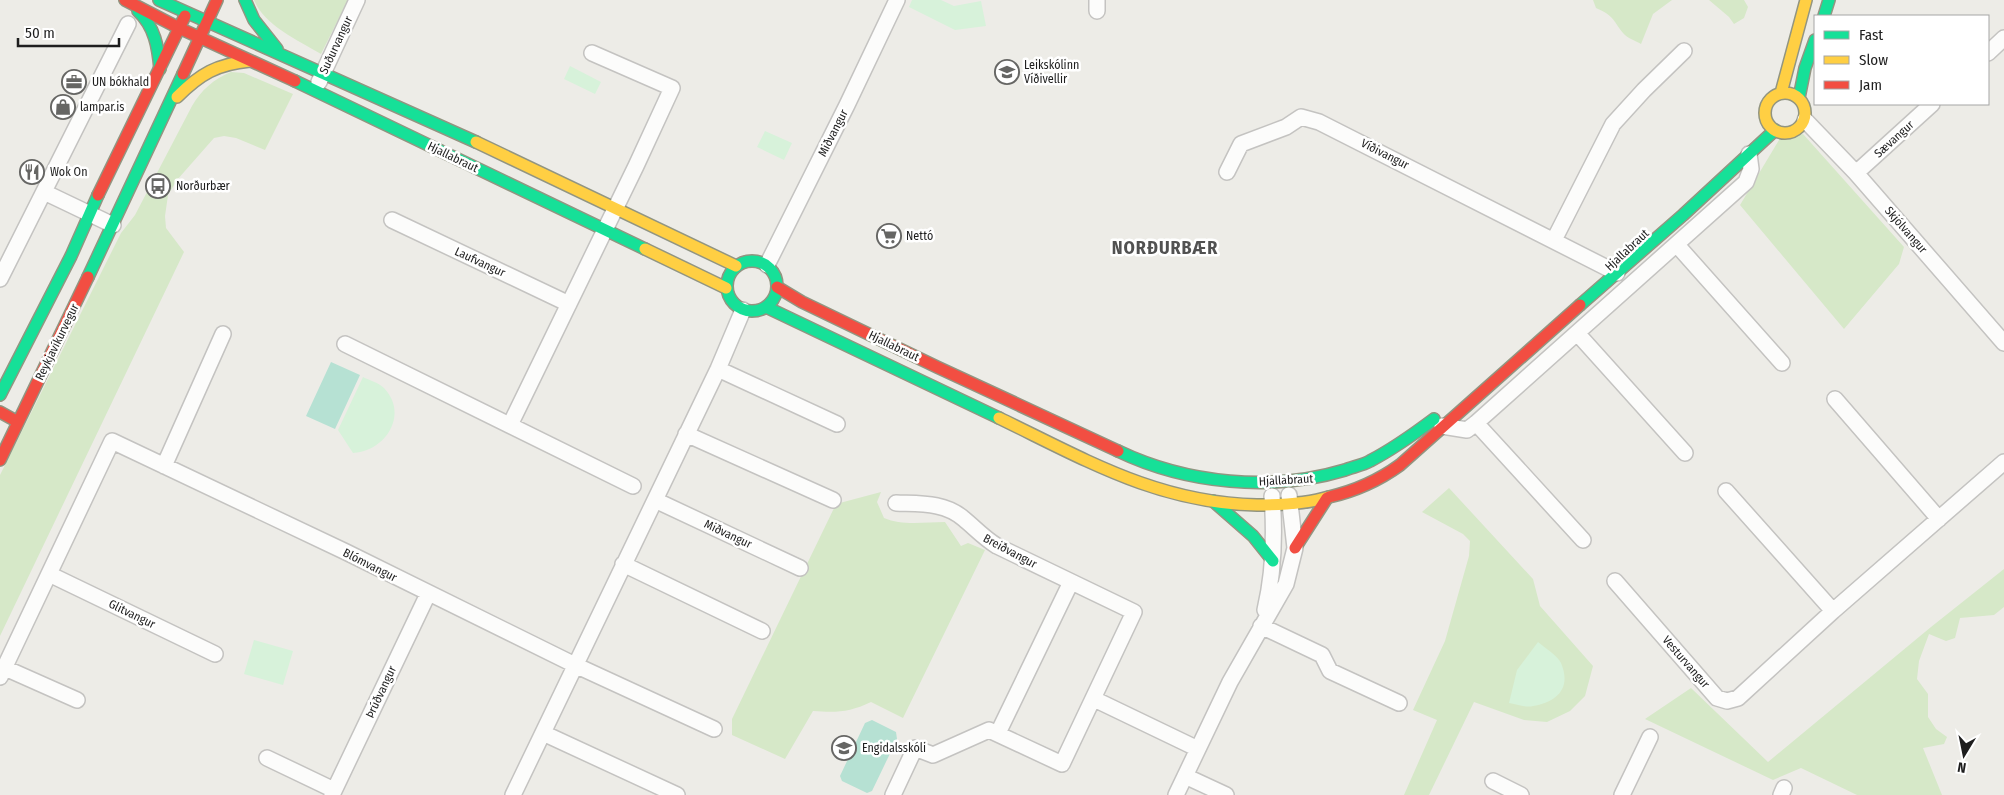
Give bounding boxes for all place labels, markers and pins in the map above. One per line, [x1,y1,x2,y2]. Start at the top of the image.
place label: Leikskólinn Víðivellir [1024,58,1079,86]
school or university icon: Leikskólinn Víðivellir [994,59,1020,85]
office icon: UN bókhald [61,69,87,95]
place label: UN bókhald [92,75,149,89]
shop icon: lampar.is [50,94,76,120]
place label: lampar.is [80,100,124,114]
restaurant icon: Wok On [19,159,45,185]
place label: Wok On [50,165,87,179]
bus stop icon: Norðurbær [145,173,171,199]
place label: Norðurbær [176,179,231,193]
supermarket icon: Nettó [876,223,902,249]
place label: Nettó [906,229,933,243]
school or university icon: Engidalsskóli [831,735,857,761]
place label: Engidalsskóli [862,741,926,755]

